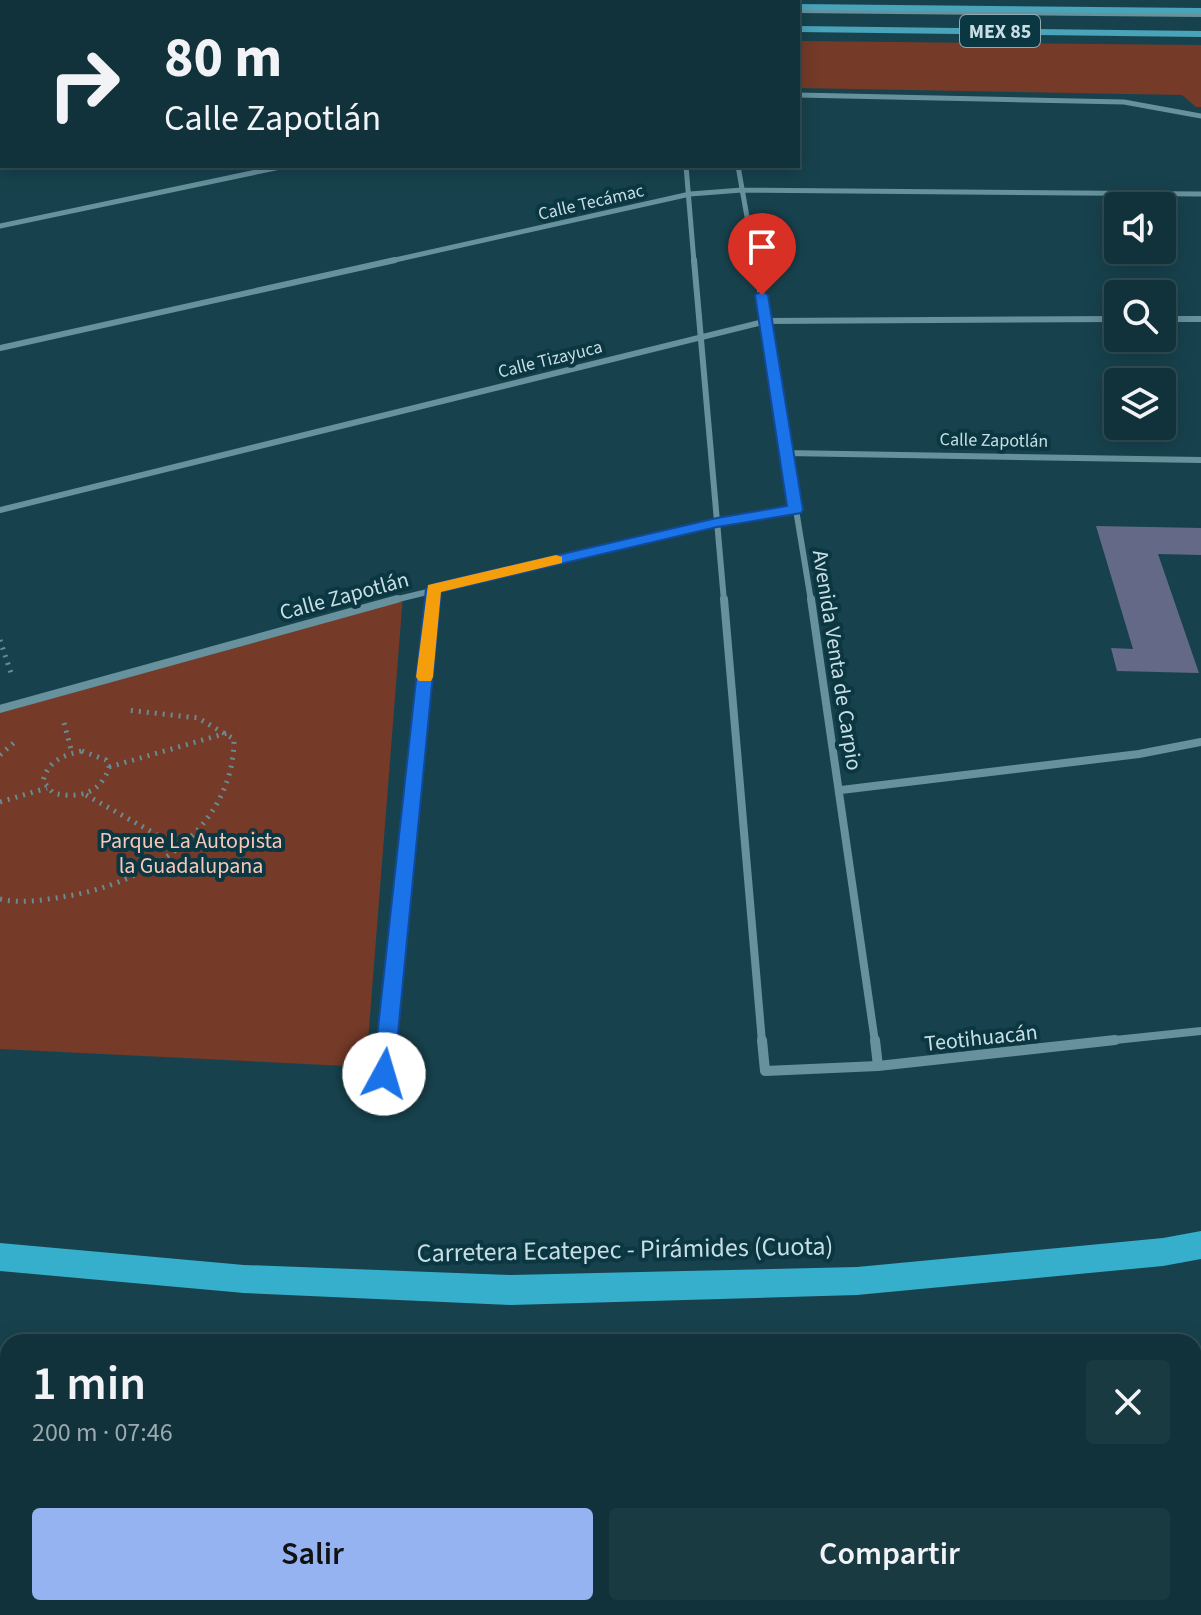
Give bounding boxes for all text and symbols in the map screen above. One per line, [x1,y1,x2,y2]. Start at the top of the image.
road number: MEX 85 [960,15,1040,47]
text: 80 m [164,19,282,98]
icon: right [32,32,136,136]
text: Calle Zapotlán [164,93,381,144]
street label: Calle Tecámac [536,178,646,227]
map controls [1104,192,1176,440]
button: sound [1104,192,1176,264]
pin [728,213,796,295]
icon: arrive [740,225,784,269]
button: search [1104,280,1176,352]
street label: Calle Tizayuca [495,334,605,385]
button: layers [1104,368,1176,440]
street label: Calle Zapotlán [939,427,1048,454]
street label: Avenida Venta de Carpio [804,548,870,773]
street label: Calle Zapotlán [276,563,412,629]
park label: Parque La Autopista la Guadalupana [100,825,282,882]
street label: Teotihuacán [923,1016,1039,1060]
position arrow [342,1032,426,1116]
street label: Carretera Ecatepec - Pirámides (Cuota) [416,1227,834,1272]
text: 1 min [32,1350,146,1418]
button: close [1086,1360,1170,1444]
text: 200 m · 07:46 [32,1414,173,1451]
button: Salir [32,1508,593,1600]
button: Compartir [609,1508,1170,1600]

